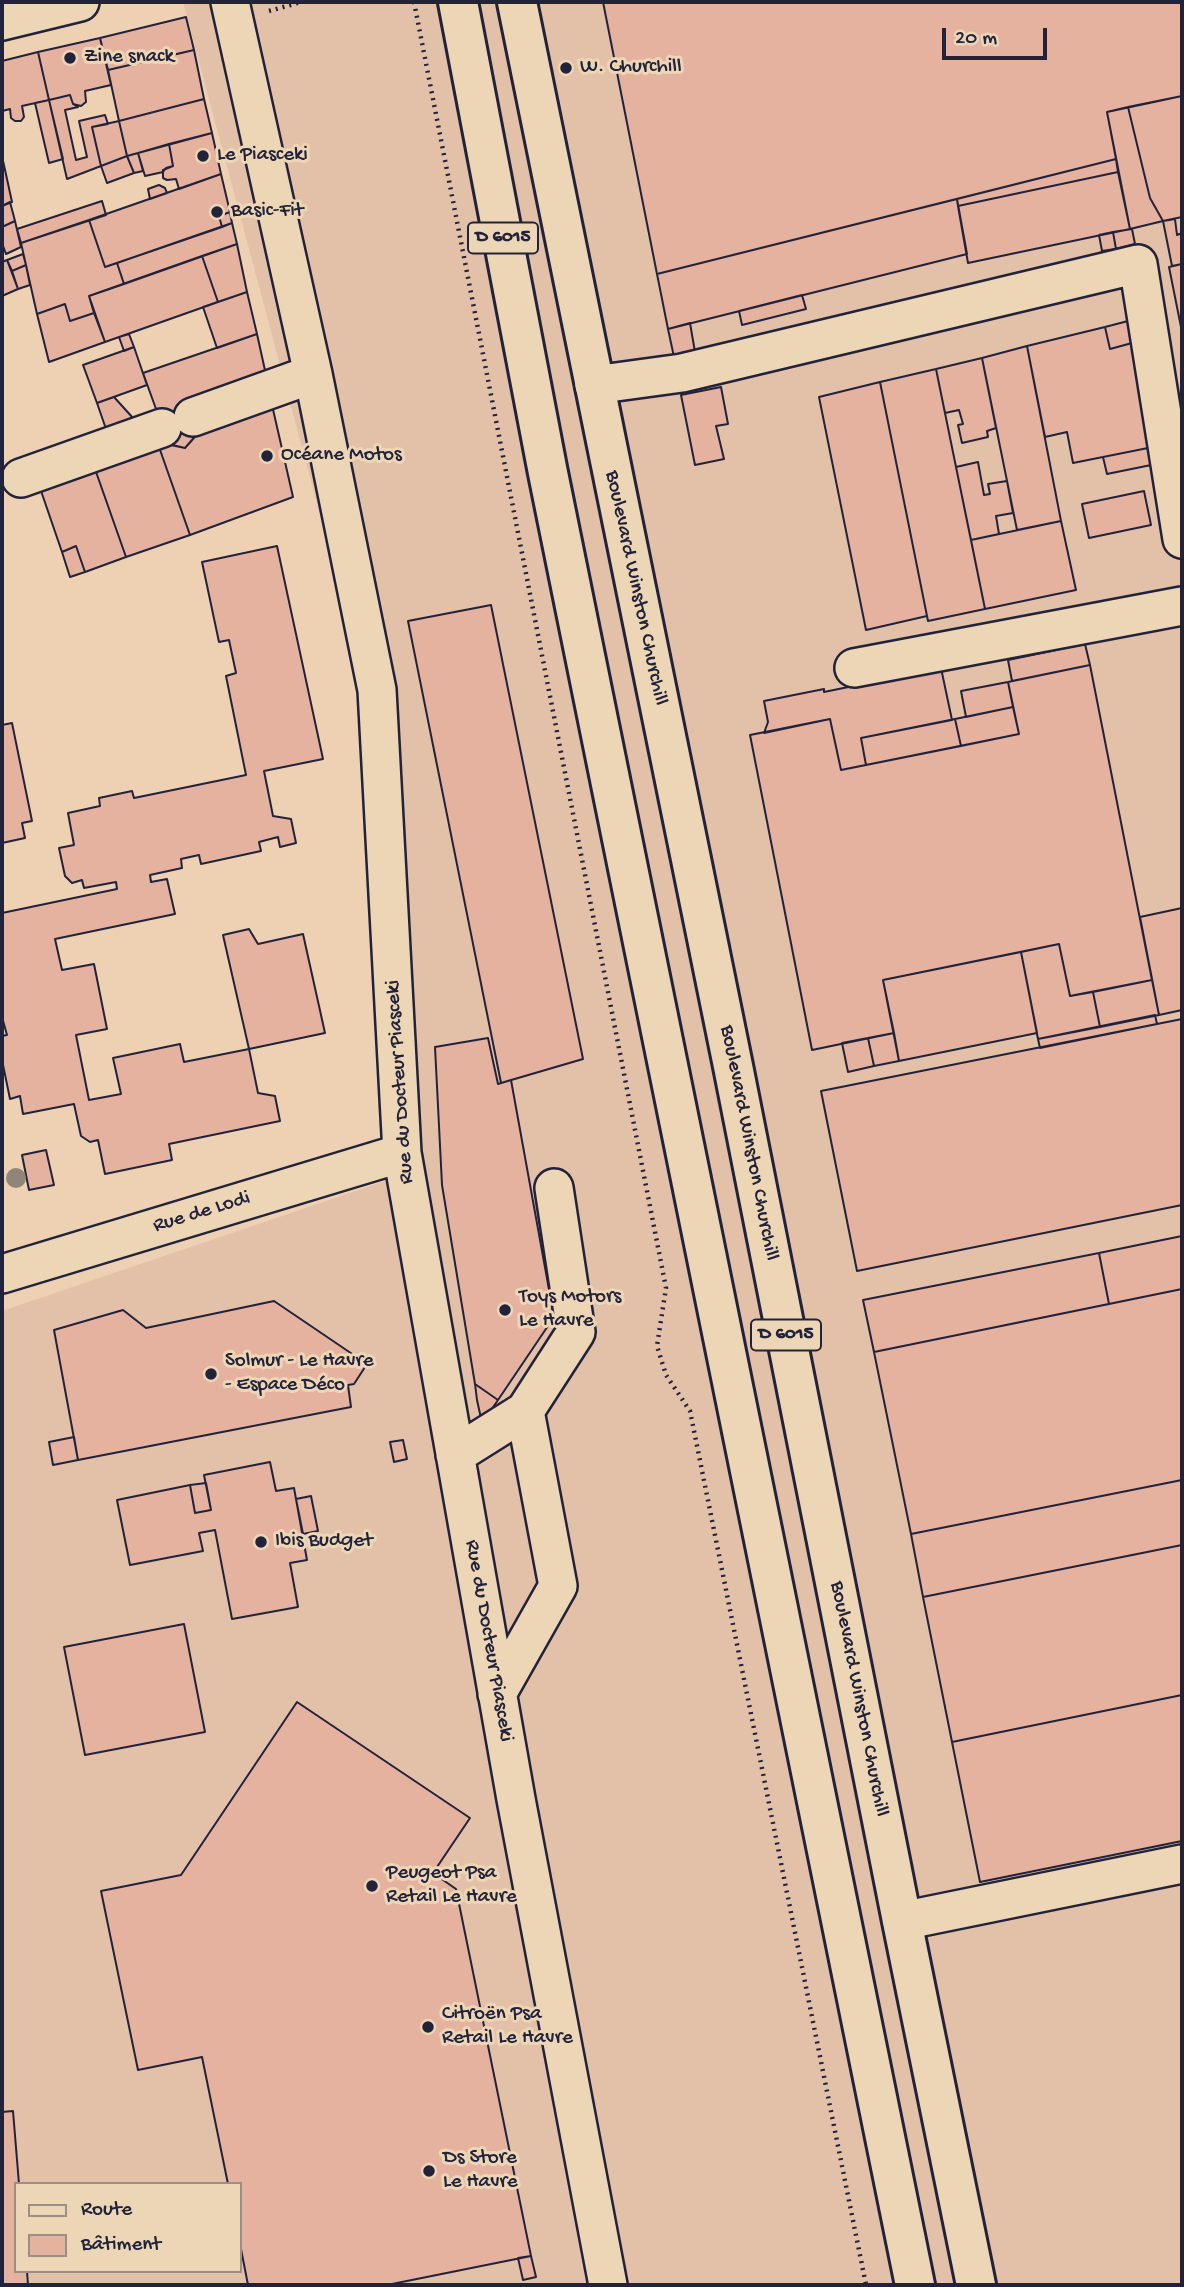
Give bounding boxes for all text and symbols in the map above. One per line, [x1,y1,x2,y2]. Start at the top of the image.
scale bar [946,14,1051,58]
text: 20 m [955,27,997,52]
place label: Zine snack [84,45,174,71]
marker: Zine snack [62,50,78,66]
place label: W. Churchill [580,55,682,81]
marker: W. Churchill [558,60,574,76]
place label: Le Piasceki [217,143,308,169]
marker: Le Piasceki [195,148,211,164]
place label: Basic-Fit [231,199,303,225]
marker: Basic-Fit [209,204,225,220]
road number: D 6015 [468,222,538,254]
place label: Océane Motos [281,443,402,469]
marker: Océane Motos [259,448,275,464]
street label: Boulevard Winston Churchill [598,468,672,708]
street label: Rue du Docteur Piasceki [381,979,421,1185]
street label: Boulevard Winston Churchill [713,1023,783,1263]
street label: Rue de Lodi [150,1186,254,1240]
place label: Toys Motors Le Havre [519,1285,621,1335]
marker: Toys Motors Le Havre [497,1302,513,1318]
road number: D 6015 [751,1320,821,1350]
place label: Solmur - Le Havre - Espace Déco [225,1349,374,1399]
marker: Solmur - Le Havre - Espace Déco [203,1366,219,1382]
place label: Ibis Budget [275,1529,373,1555]
marker: Ibis Budget [253,1534,269,1550]
street label: Rue du Docteur Piasceki [458,1538,518,1744]
street label: Boulevard Winston Churchill [823,1579,893,1819]
place label: Peugeot Psa Retail Le Havre [386,1861,517,1911]
marker: Peugeot Psa Retail Le Havre [364,1878,380,1894]
place label: Citroën Psa Retail Le Havre [442,2002,573,2052]
marker: Citroën Psa Retail Le Havre [420,2019,436,2035]
place label: Ds Store Le Havre [443,2146,518,2196]
marker: Ds Store Le Havre [421,2163,437,2179]
legend [14,2182,242,2273]
text: Route [81,2198,132,2223]
text: Bâtiment [81,2233,161,2258]

